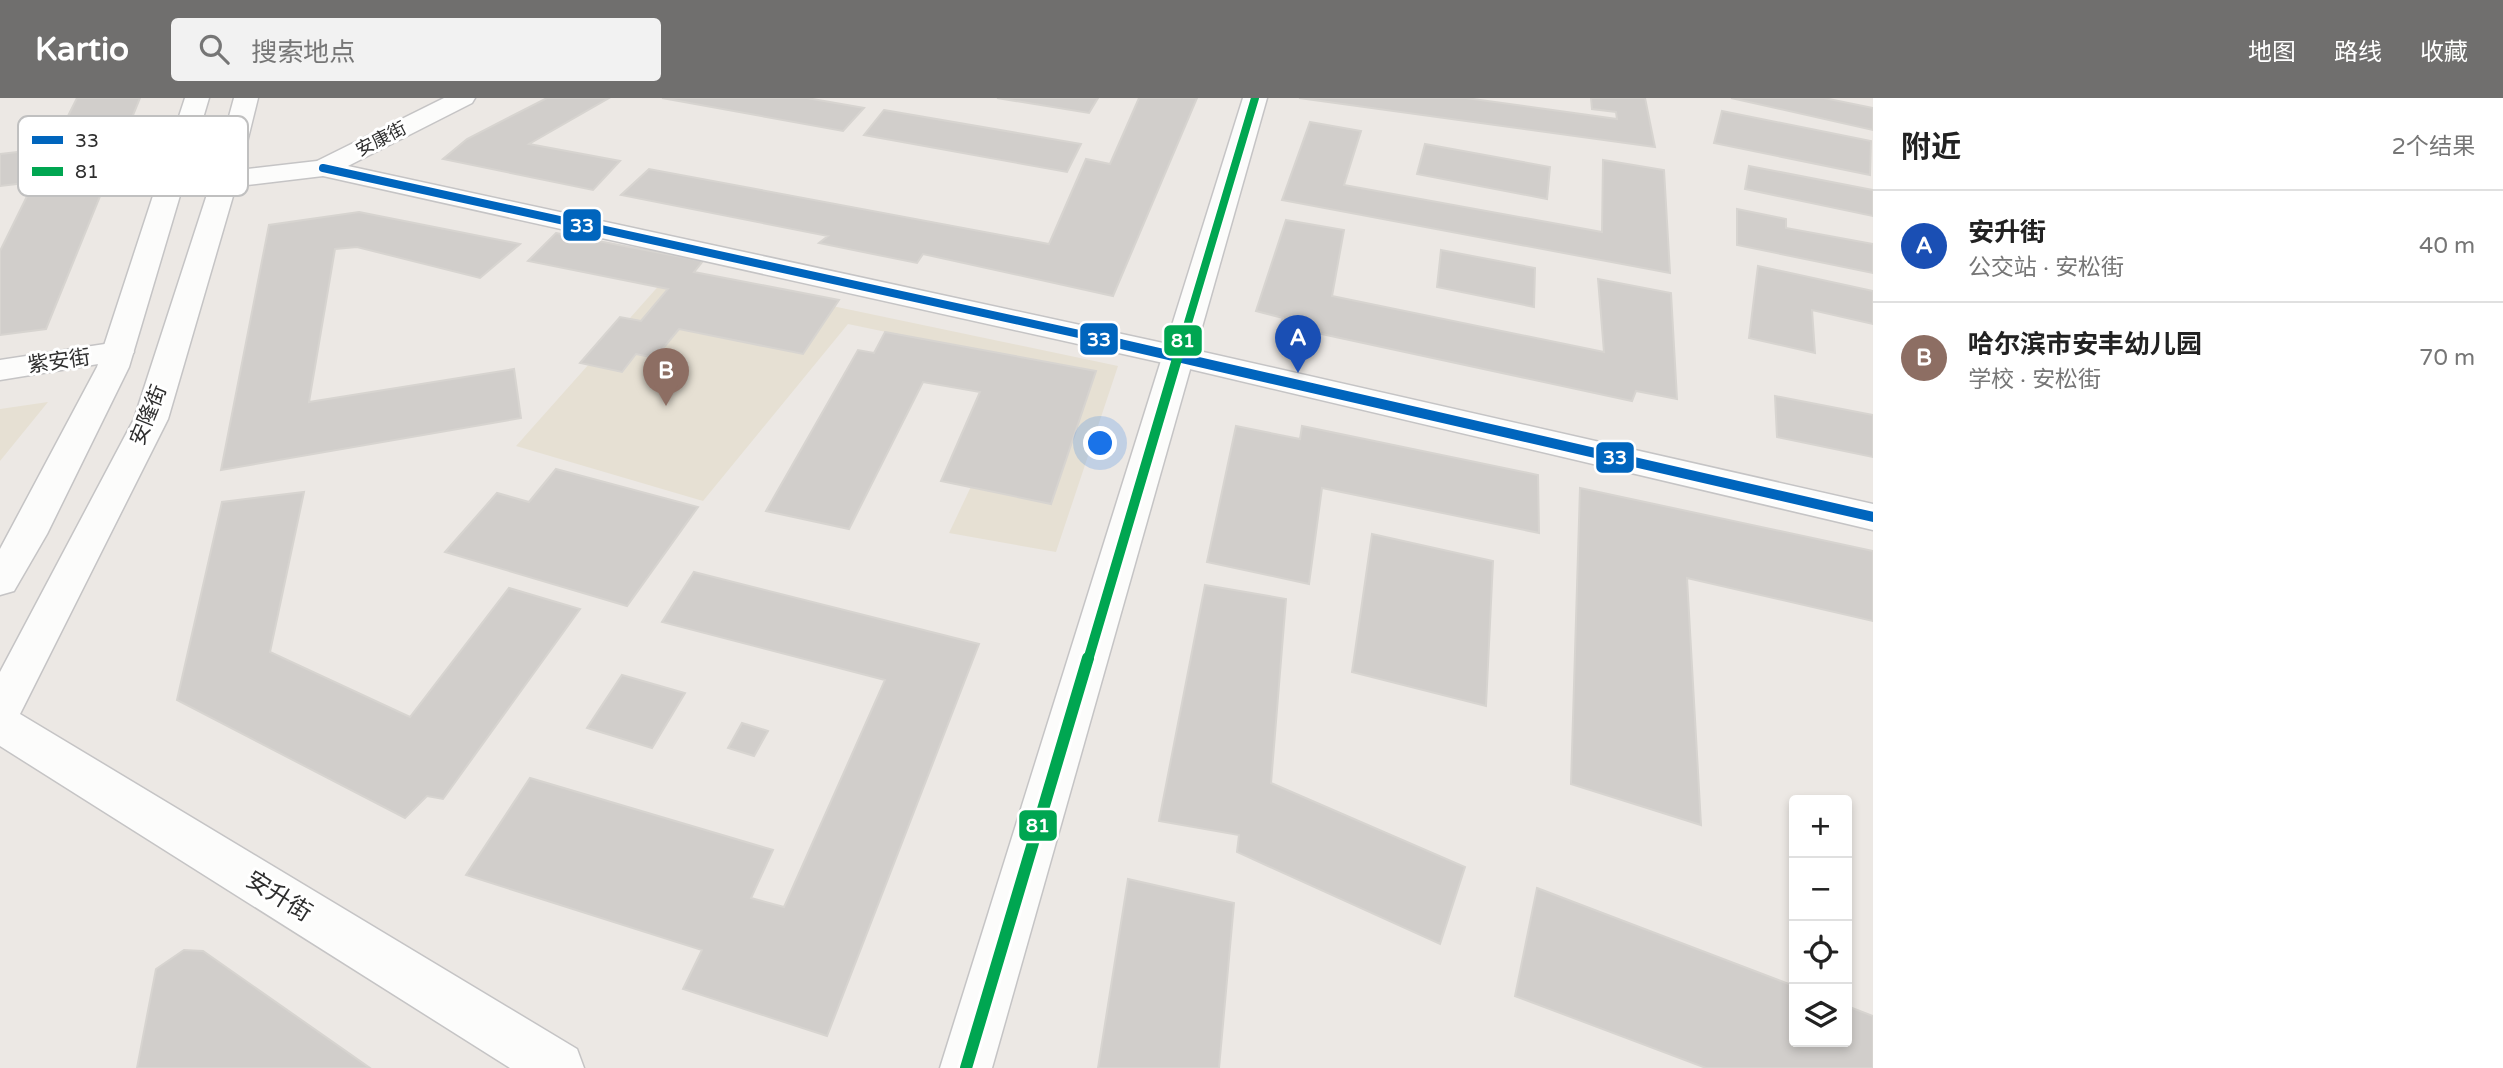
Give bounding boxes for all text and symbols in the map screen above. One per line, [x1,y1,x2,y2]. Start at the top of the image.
search box [171,18,661,81]
text: Kartio [35,30,129,69]
icon: search [195,30,233,68]
text: 搜索地点 [251,37,355,68]
text: 地图 [2248,38,2296,67]
text: 路线 [2334,38,2382,67]
text: 收藏 [2420,38,2468,67]
legend [18,116,248,196]
street label: 安康街 [352,117,410,161]
text: 附近 [1901,129,1961,166]
text: 33 [75,130,99,152]
text: 2个结果 [2392,133,2475,161]
text: 81 [75,161,99,183]
line badge: 33 [562,208,602,242]
text: 33 [570,215,594,237]
text: 安升街 [1968,217,2046,248]
text: A [1915,232,1933,260]
text: 40 m [2419,232,2475,260]
text: 公交站 · 安松街 [1968,254,2124,282]
pin: A [1275,315,1321,373]
line badge: 33 [1079,322,1119,356]
line badge: 81 [1163,324,1203,357]
text: 33 [1087,329,1111,351]
text: 哈尔滨市安丰幼儿园 [1968,329,2202,360]
text: 81 [1171,330,1195,352]
text: B [1916,344,1932,372]
text: 70 m [2419,344,2475,372]
street label: 紫安街 [26,345,92,378]
pin: B [643,348,689,406]
text: 学校 · 安松街 [1968,366,2101,394]
street label: 安隆街 [125,381,172,449]
your location [1083,426,1117,460]
line badge: 33 [1595,441,1635,474]
text: 33 [1603,447,1627,469]
map controls [1789,795,1852,1047]
button: + [1789,795,1852,858]
line badge: 81 [1018,809,1058,842]
text: 81 [1026,815,1050,837]
button: − [1789,858,1852,921]
street label: 安升街 [241,865,317,928]
button: locate [1789,921,1852,984]
button: layers [1789,984,1852,1047]

